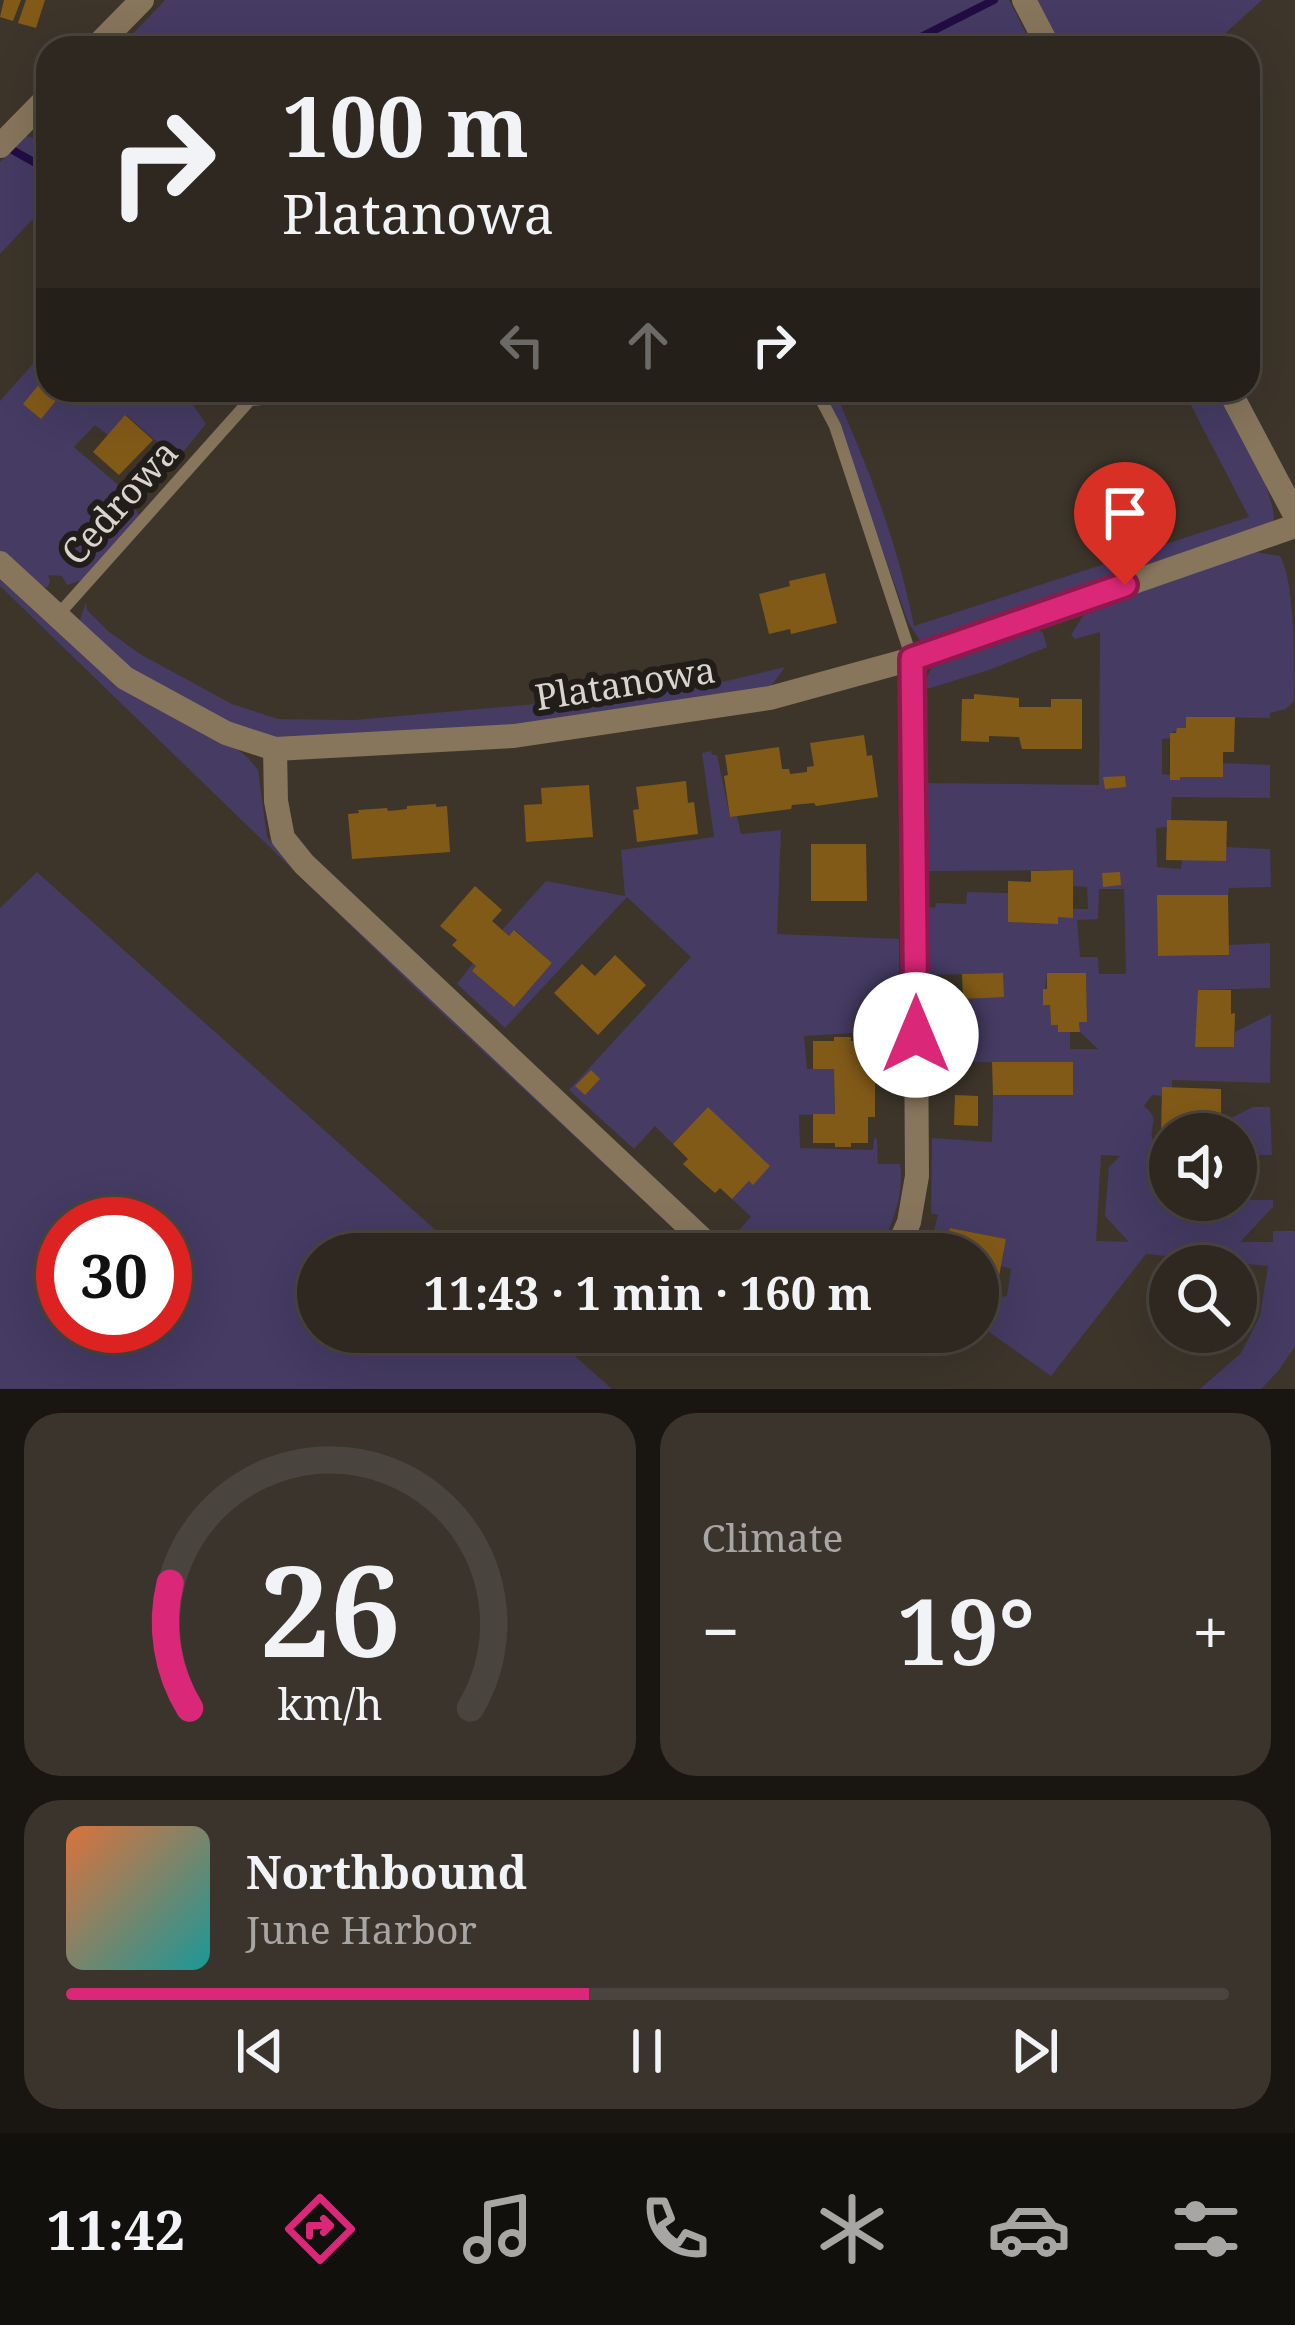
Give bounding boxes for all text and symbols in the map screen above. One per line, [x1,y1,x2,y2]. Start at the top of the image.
text: 100 m [282,67,529,182]
icon: right [84,84,240,240]
text: Platanowa [282,176,554,250]
icon: left [489,312,555,378]
icon: ahead [615,312,681,378]
icon: right [741,312,807,378]
street label: Cedrowa [50,429,188,575]
pin [1074,462,1176,585]
icon: arrive [1092,480,1158,546]
street label: Platanowa [532,645,718,721]
position arrow [853,972,979,1098]
map controls [1149,1113,1257,1353]
button: sound [1149,1113,1257,1221]
speed limit sign: 30 [36,1197,192,1353]
button: search [1149,1245,1257,1353]
text: 11:43 · 1 min · 160 m [424,1262,872,1323]
text: Climate [702,1510,843,1563]
text: 26 [259,1524,400,1694]
text: 19° [897,1569,1035,1691]
text: − [702,1585,740,1675]
text: + [1192,1585,1229,1675]
text: km/h [277,1673,382,1732]
text: Northbound [246,1841,527,1902]
text: June Harbor [246,1902,477,1955]
icon: previous [227,2018,293,2084]
icon: pause [614,2018,680,2084]
icon: next [1002,2018,1068,2084]
icon: directions [278,2187,362,2271]
icon: music [456,2187,540,2271]
icon: phone [633,2187,717,2271]
icon: climate [810,2187,894,2271]
icon: car [987,2187,1071,2271]
icon: filters [1164,2187,1248,2271]
text: 11:42 [47,2192,185,2266]

